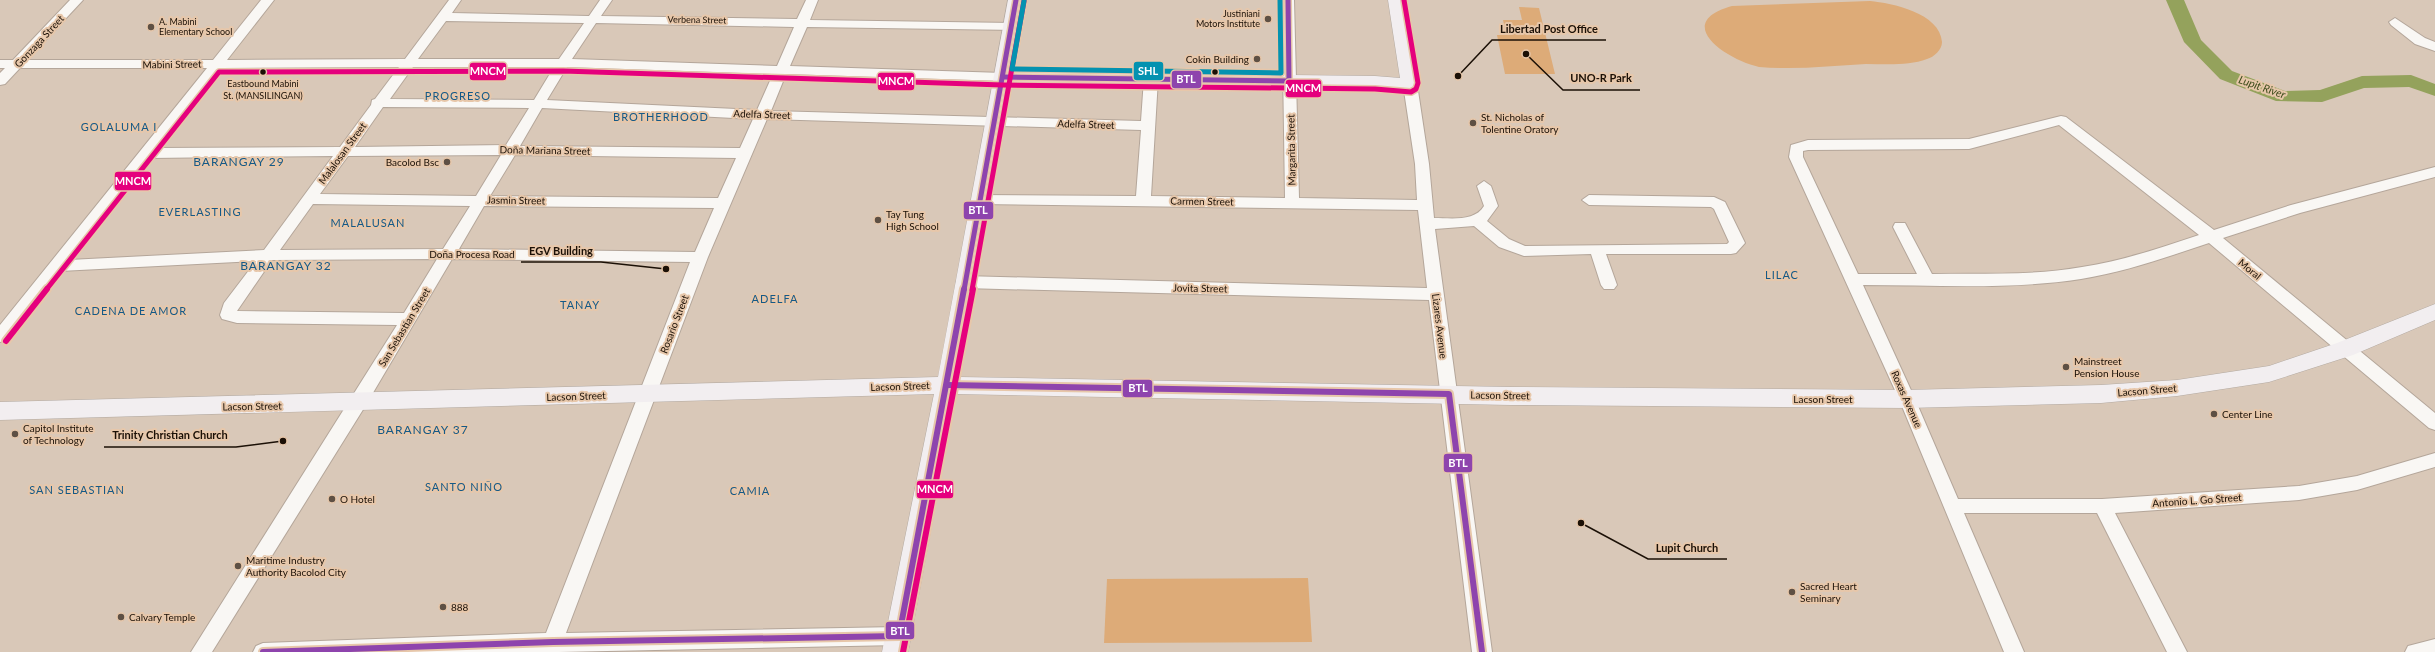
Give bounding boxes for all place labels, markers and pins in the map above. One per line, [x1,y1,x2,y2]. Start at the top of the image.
place label: Justiniani Motors Institute [1196,8,1260,29]
marker: Justiniani Motors Institute [1263,14,1273,24]
place label: A. Mabini Elementary School [159,16,232,37]
callout: Libertad Post Office [1492,17,1606,40]
marker: A. Mabini Elementary School [146,22,156,32]
place label: Cokin Building [1186,53,1249,65]
marker: Cokin Building [1252,54,1262,64]
marker: Eastbound Mabini St. (MANSILINGAN) [258,67,268,77]
unlabelled marker [1210,67,1220,77]
callout: UNO-R Park [1563,67,1640,90]
place label: Eastbound Mabini St. (MANSILINGAN) [223,78,303,101]
place label: St. Nicholas of Tolentine Oratory [1481,111,1559,135]
marker: St. Nicholas of Tolentine Oratory [1468,118,1478,128]
place label: Bacolod Bsc [386,156,439,168]
marker: Bacolod Bsc [442,157,452,167]
place label: Tay Tung High School [886,208,939,232]
marker: Tay Tung High School [873,215,883,225]
callout: EGV Building [521,239,601,262]
place label: Mainstreet Pension House [2074,355,2139,379]
marker: Mainstreet Pension House [2061,362,2071,372]
place label: Center Line [2222,408,2273,420]
marker: Center Line [2209,409,2219,419]
place label: Capitol Institute of Technology [23,422,94,446]
callout: Trinity Christian Church [104,424,236,447]
marker: Capitol Institute of Technology [10,429,20,439]
place label: O Hotel [340,493,375,505]
marker: O Hotel [327,494,337,504]
callout: Lupit Church [1648,536,1727,559]
place label: Maritime Industry Authority Bacolod City [246,554,347,578]
marker: Maritime Industry Authority Bacolod City [233,561,243,571]
place label: Sacred Heart Seminary [1800,580,1857,604]
marker: Sacred Heart Seminary [1787,587,1797,597]
place label: 888 [451,601,469,613]
marker: 888 [438,602,448,612]
place label: Calvary Temple [129,611,195,623]
marker: Calvary Temple [116,612,126,622]

